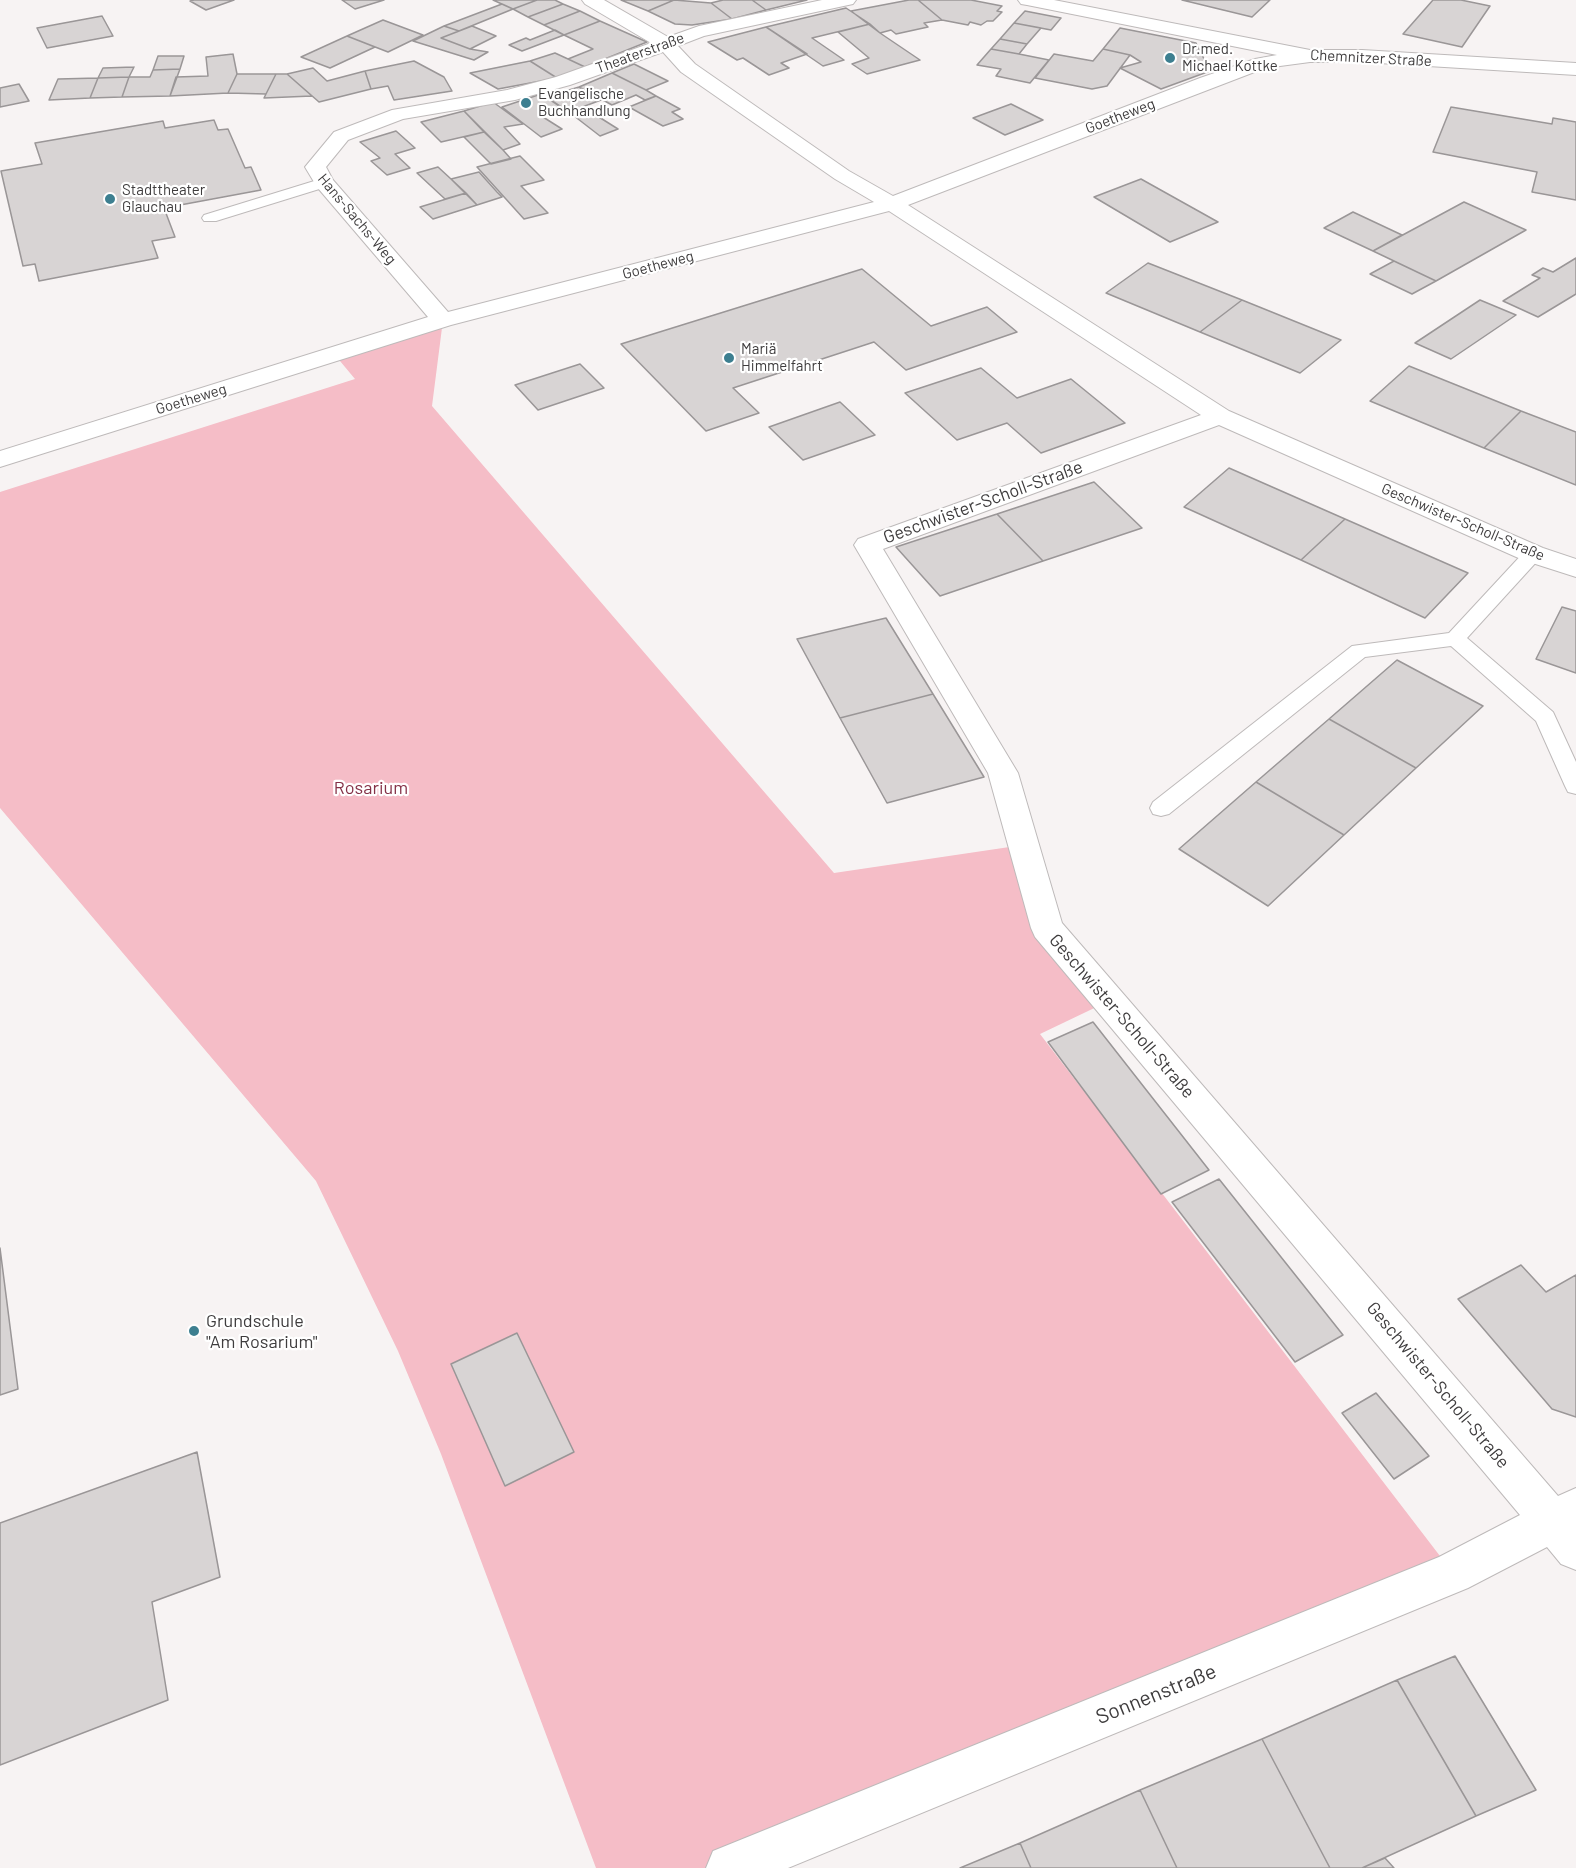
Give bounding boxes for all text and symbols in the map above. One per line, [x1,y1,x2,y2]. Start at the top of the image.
street label: Theaterstraße [593,29,687,77]
place label: Dr.med. Michael Kottke [1182,40,1278,75]
street label: Chemnitzer Straße [1310,46,1432,70]
marker: Dr.med. Michael Kottke [1163,51,1177,65]
place label: Evangelische Buchhandlung [538,85,631,120]
street label: Goetheweg [1083,95,1157,137]
marker: Evangelische Buchhandlung [519,96,533,110]
street label: Hans-Sachs-Weg [314,170,400,268]
place label: Stadttheater Glauchau [122,181,205,216]
marker: Stadttheater Glauchau [103,192,117,206]
street label: Goetheweg [620,247,696,283]
place label: Mariä Himmelfahrt [741,340,823,375]
marker: Mariä Himmelfahrt [722,351,736,365]
street label: Goetheweg [153,380,229,418]
street label: Geschwister-Scholl-Straße [880,456,1086,548]
street label: Geschwister-Scholl-Straße [1379,479,1547,565]
park label: Rosarium [334,777,408,799]
street label: Geschwister-Scholl-Straße [1045,929,1199,1103]
street label: Geschwister-Scholl-Straße [1362,1297,1514,1473]
place label: Grundschule "Am Rosarium" [206,1310,318,1352]
marker: Grundschule "Am Rosarium" [187,1324,201,1338]
street label: Sonnenstraße [1092,1658,1220,1730]

